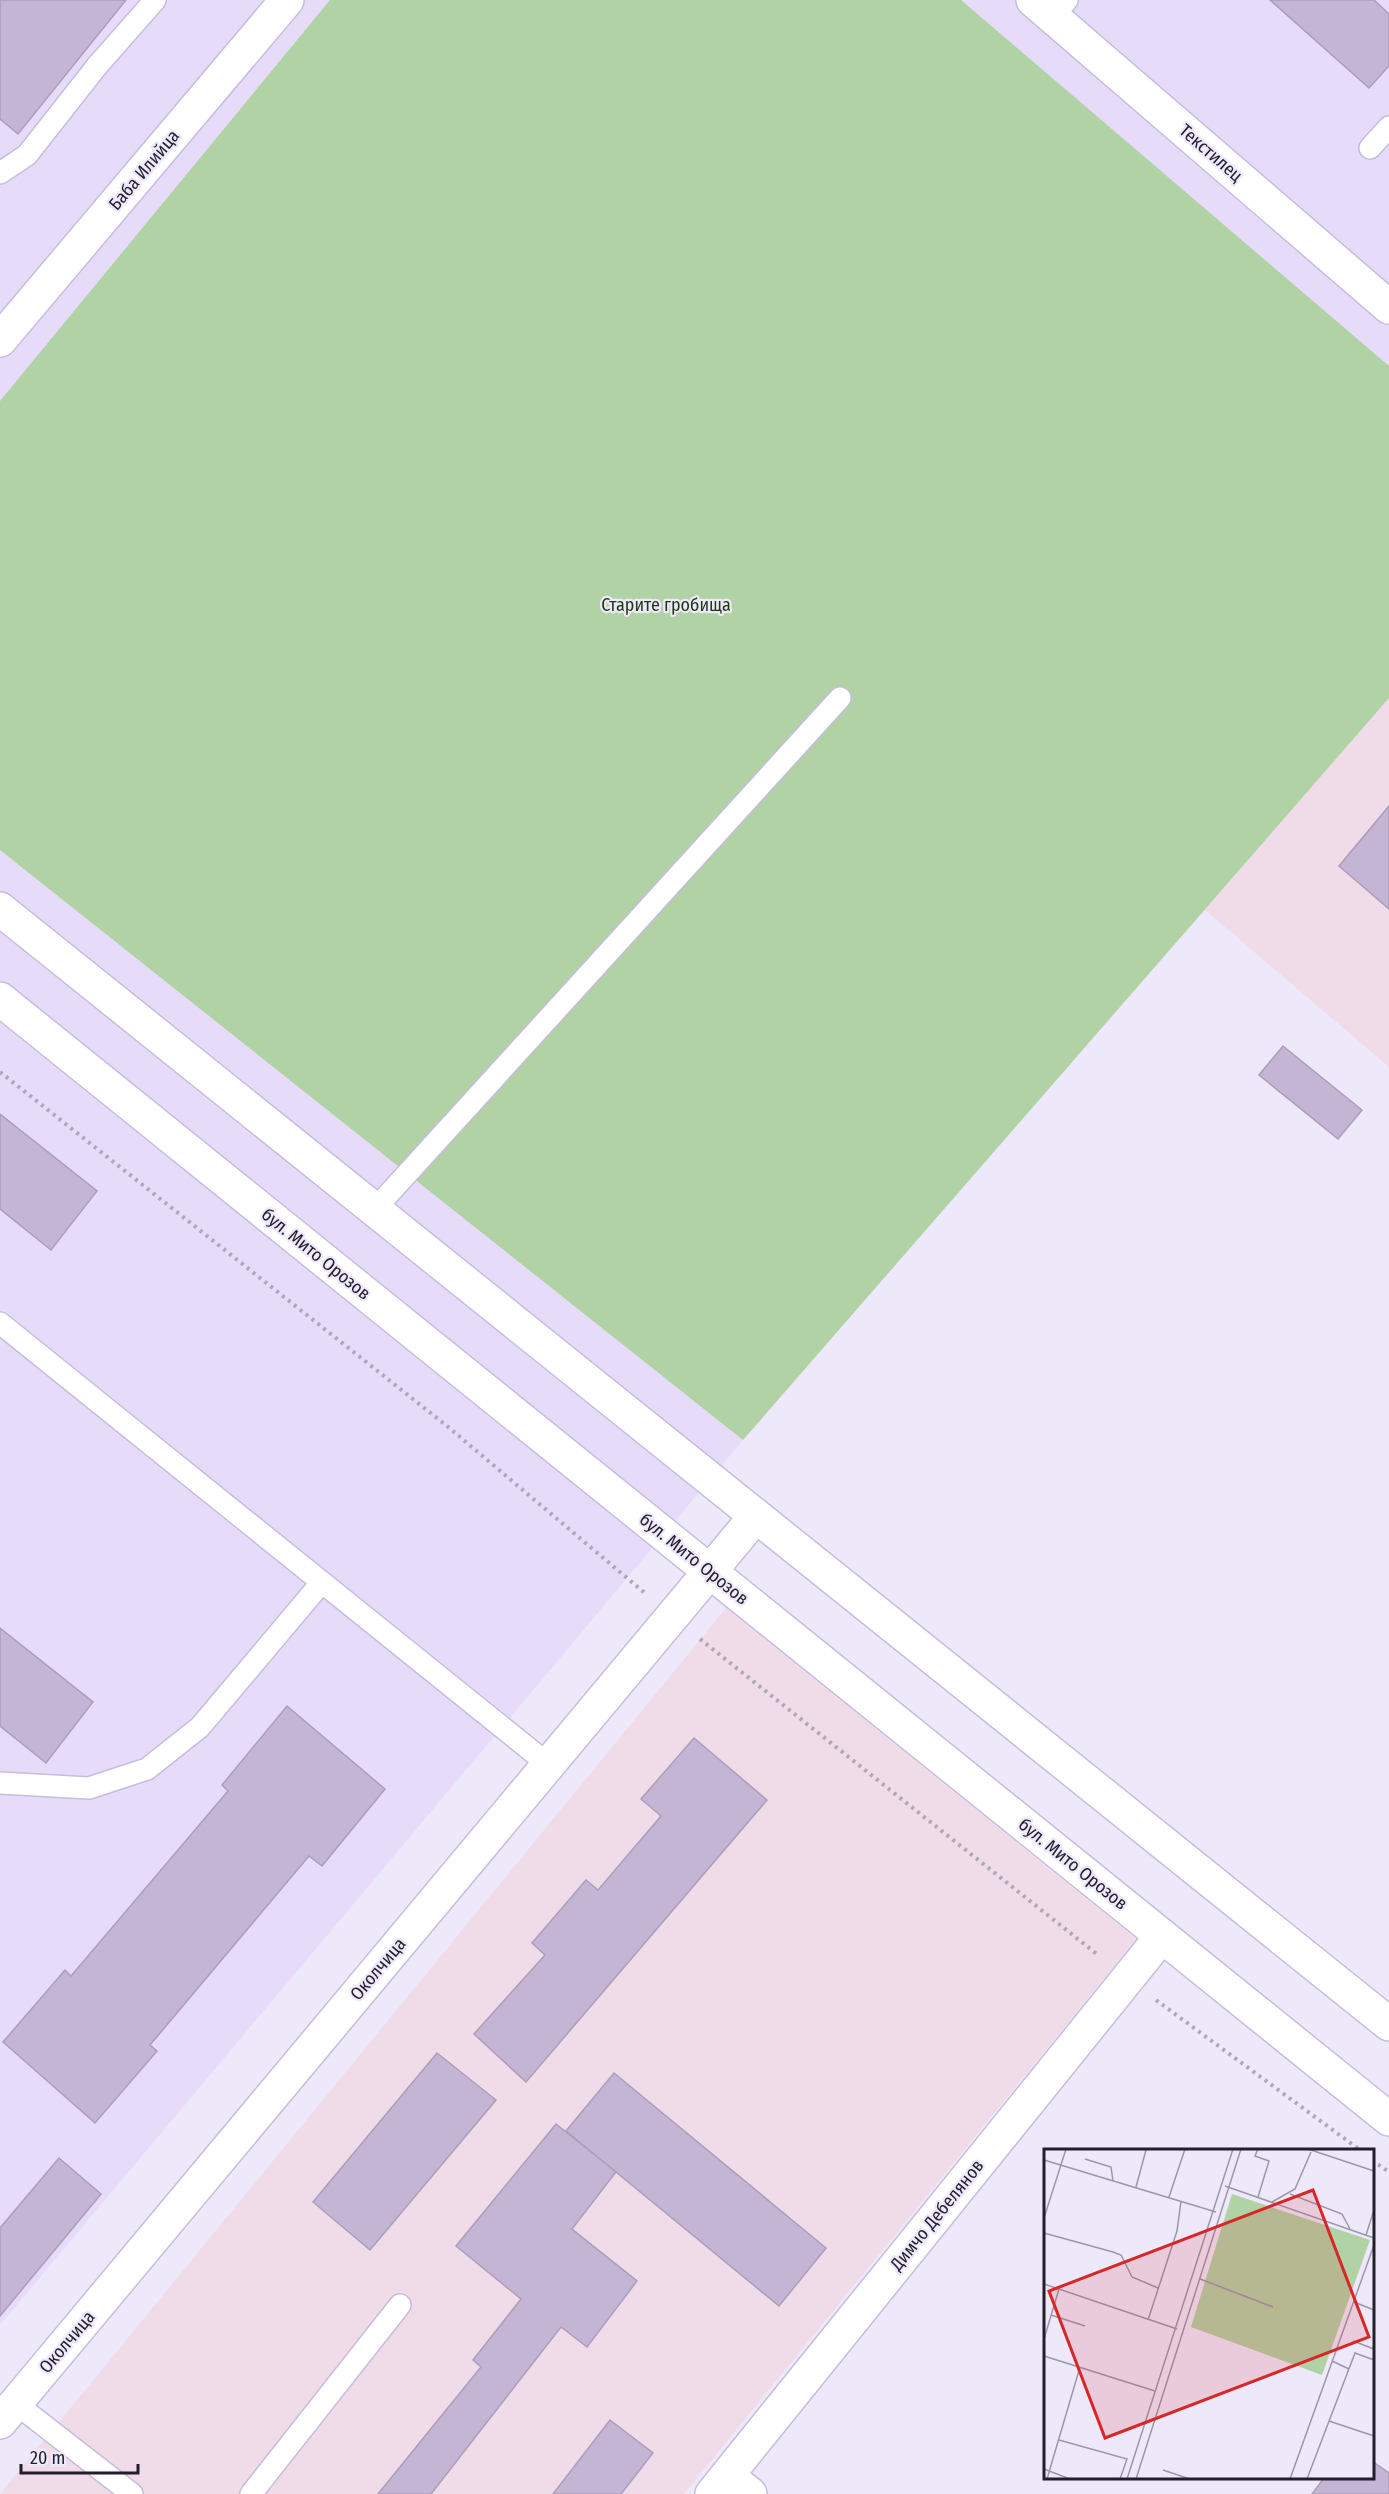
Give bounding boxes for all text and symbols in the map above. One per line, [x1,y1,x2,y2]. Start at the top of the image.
street label: Текстилец [1175,119,1248,187]
street label: Баба Илийца [104,125,184,215]
park label: Старите гробища [601,594,731,616]
street label: бул. Мито Орозов [257,1203,375,1305]
street label: бул. Мито Орозов [635,1508,753,1610]
street label: бул. Мито Орозов [1014,1813,1132,1915]
street label: Околчица [345,1933,411,2005]
inset map [1044,2149,1374,2479]
street label: Димчо Дебелянов [885,2155,988,2276]
street label: Околчица [34,2306,100,2378]
scale bar [21,2437,138,2475]
text: 20 m [30,2447,65,2469]

